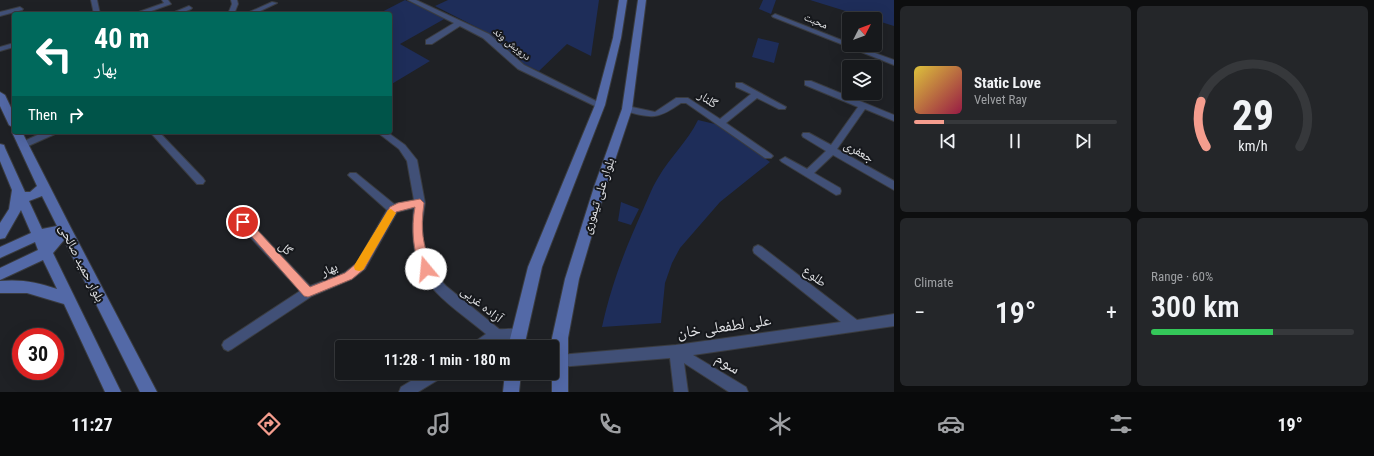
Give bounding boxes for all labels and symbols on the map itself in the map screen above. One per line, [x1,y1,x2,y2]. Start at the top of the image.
street label: محبت [802,10,830,32]
north arrow [842,12,882,52]
street label: درویش‌ وند [490,25,534,63]
street label: گلنار [694,86,721,112]
street label: جعفری [841,137,877,166]
street label: بلوار علی تیموری [579,156,618,236]
pin [226,205,260,239]
street label: بلوار حمید صالحی [55,222,108,305]
street label: گل [275,238,296,259]
position arrow [405,248,447,290]
street label: بهار [317,259,340,281]
street label: طلوع [799,262,830,291]
street label: آزاده غربی [458,283,506,327]
street label: علی لطفعلی خان [676,310,773,343]
speed limit sign: 30 [12,328,64,380]
street label: سوم [711,348,744,379]

